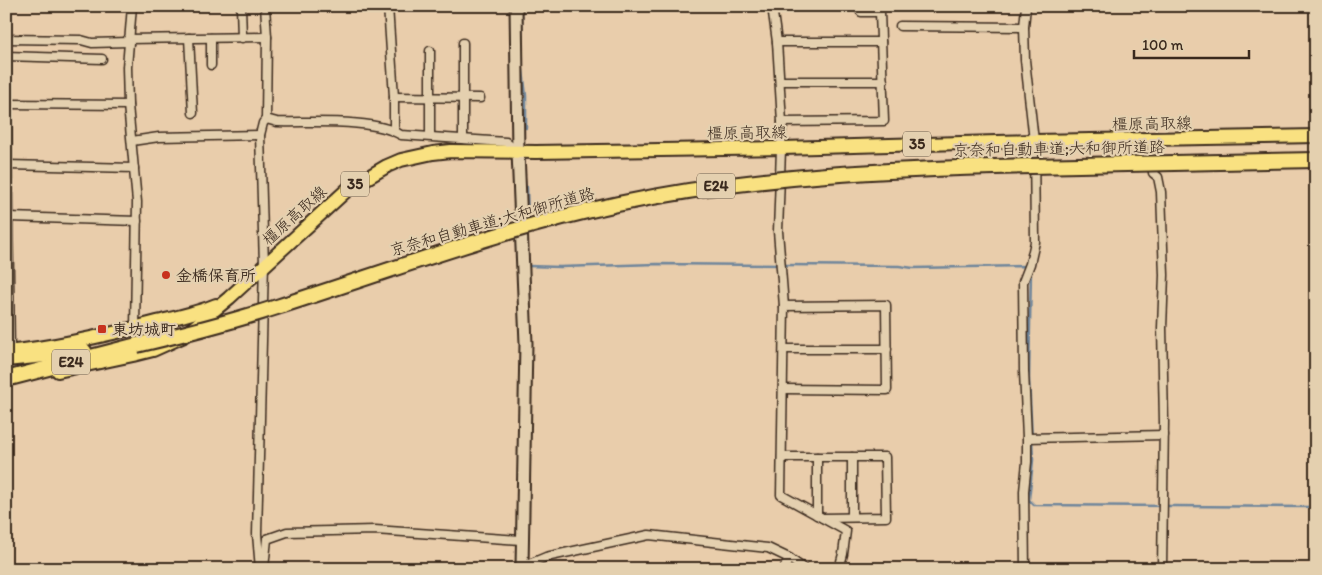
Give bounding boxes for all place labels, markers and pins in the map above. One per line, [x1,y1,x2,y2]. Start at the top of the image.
place label: 金橋保育所 [176,266,256,285]
marker: 金橋保育所 [160,269,172,281]
place label: 東坊城町 [112,320,176,339]
marker: 東坊城町 [96,323,108,335]

